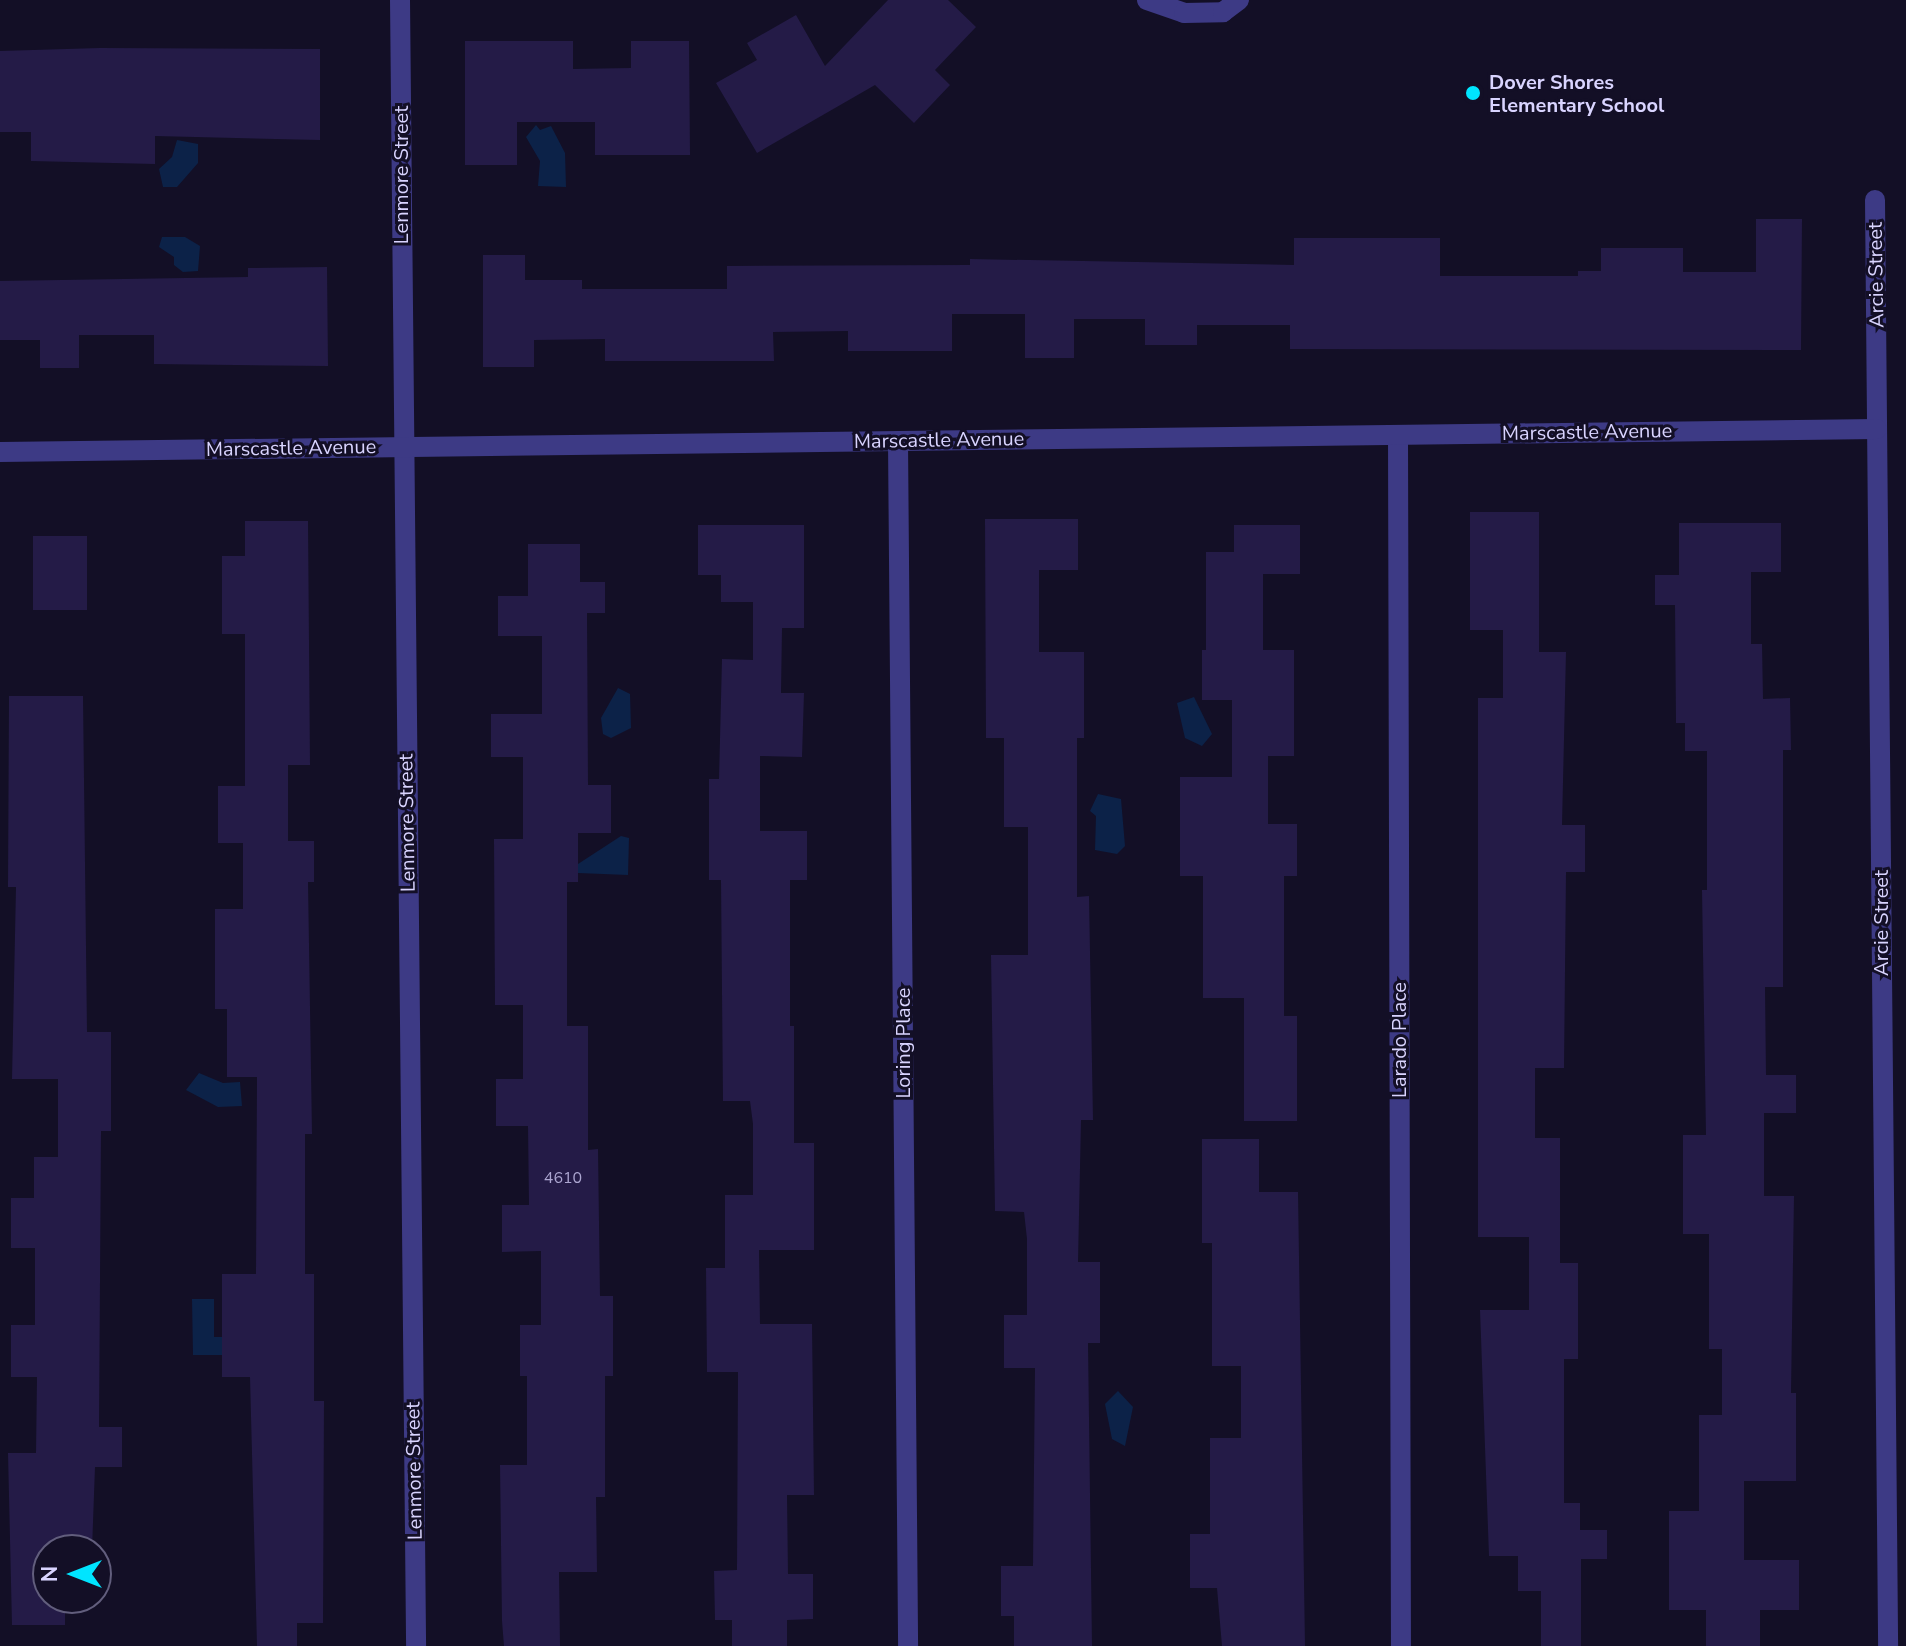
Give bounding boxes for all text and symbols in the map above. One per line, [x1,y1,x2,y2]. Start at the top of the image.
place label: Dover Shores Elementary School [1489,70,1664,117]
marker: Dover Shores Elementary School [1464,84,1482,102]
street label: Lenmore Street [389,106,413,244]
street label: Arcie Street [1863,222,1889,328]
street label: Marscastle Avenue [1502,419,1672,445]
street label: Marscastle Avenue [854,427,1024,453]
street label: Marscastle Avenue [206,435,376,461]
street label: Lenmore Street [394,754,420,892]
street label: Arcie Street [1869,870,1893,976]
street label: Larado Place [1387,982,1411,1098]
street label: Loring Place [891,988,915,1098]
house number: 4610 [544,1168,582,1188]
street label: Lenmore Street [401,1402,427,1540]
north arrow [32,1534,112,1614]
text: N [35,1566,65,1582]

